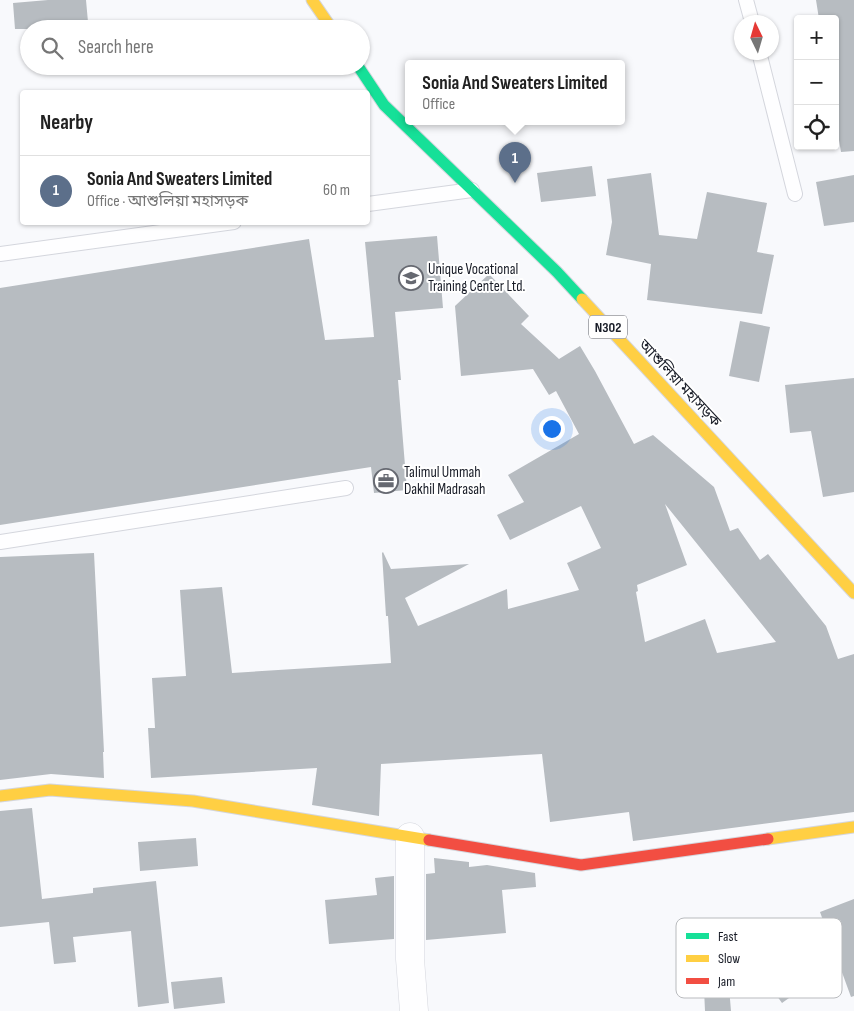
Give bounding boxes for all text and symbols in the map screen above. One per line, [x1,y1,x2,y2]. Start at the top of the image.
north arrow [734,15,779,60]
map controls [794,15,839,150]
button: + [794,15,839,60]
search box [20,20,370,75]
icon: search [38,34,66,62]
text: Search here [78,36,154,59]
popup [405,60,625,125]
button: − [794,60,839,105]
text: Sonia And Sweaters Limited [422,72,608,95]
text: Office [422,95,455,114]
button: locate [794,105,839,150]
text: Nearby [40,110,93,135]
pin: 1 [499,142,531,183]
text: Sonia And Sweaters Limited [87,168,272,191]
text: 1 [53,181,59,200]
text: 60 m [323,181,350,200]
text: Office · আশুলিয়া মহাসড়ক [87,192,248,211]
place label: Unique Vocational Training Center Ltd. [428,260,526,296]
school or university icon: Unique Vocational Training Center Ltd. [398,265,424,291]
road number: N302 [589,316,627,338]
street label: আশুলিয়া মহাসড়ক [634,335,726,432]
your location [539,416,565,442]
place label: Talimul Ummah Dakhil Madrasah [404,463,485,499]
office icon: Talimul Ummah Dakhil Madrasah [373,468,399,494]
legend [676,918,842,998]
text: Fast [718,928,738,945]
text: Slow [718,950,740,967]
text: Jam [717,973,735,990]

